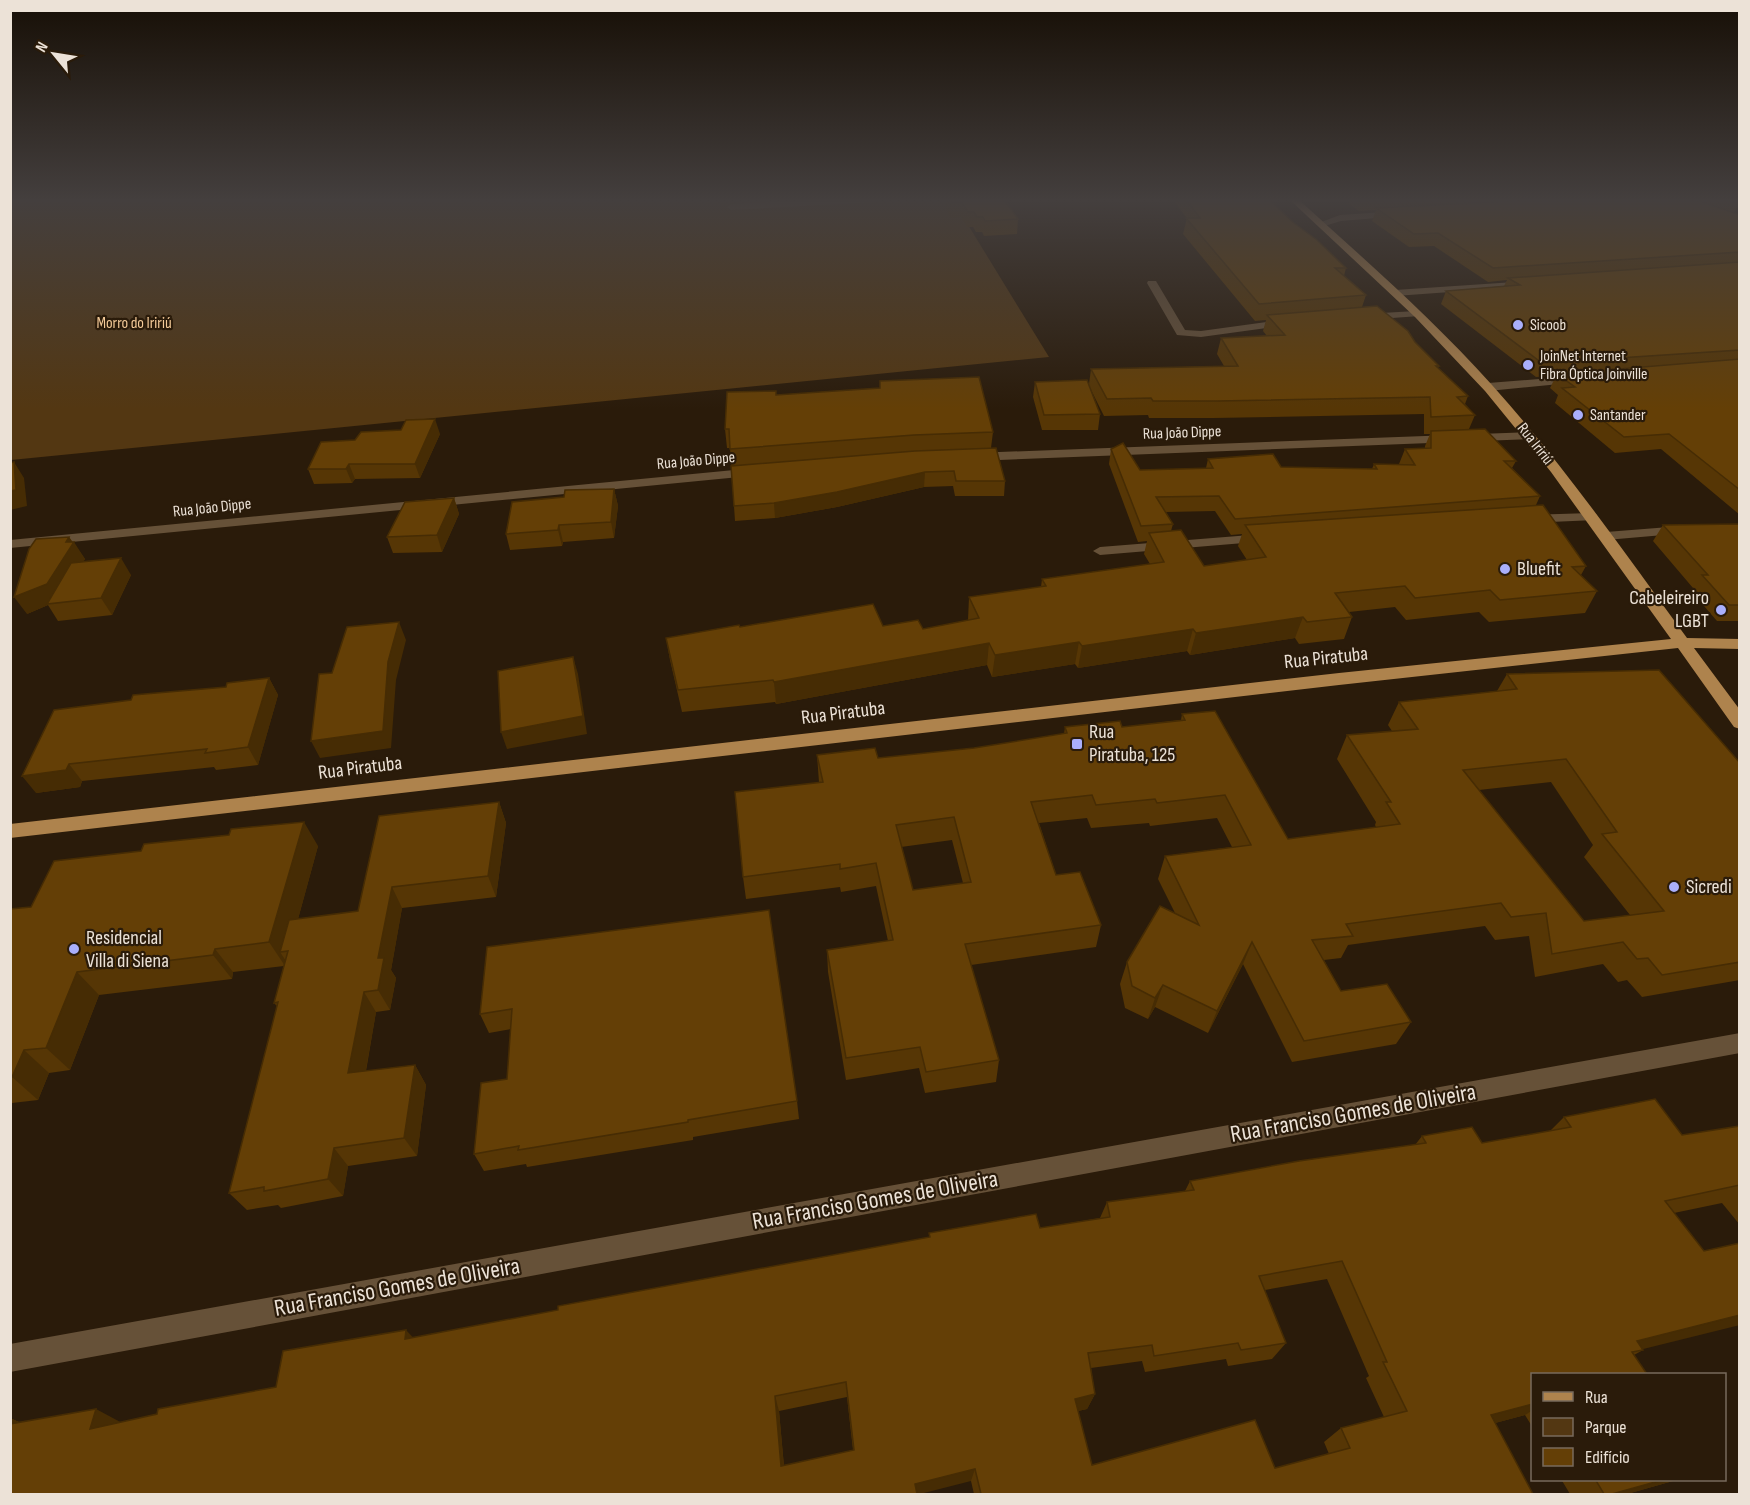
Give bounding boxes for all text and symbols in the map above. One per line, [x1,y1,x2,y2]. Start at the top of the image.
north arrow [24,24,84,84]
text: N [32,39,53,56]
park label: Morro do Iririú [96,314,172,333]
place label: Sicoob [1530,316,1566,335]
marker: Sicoob [1511,318,1525,332]
place label: JoinNet Internet Fibra Óptica Joinville [1539,347,1647,384]
marker: JoinNet Internet Fibra Óptica Joinville [1521,358,1535,372]
place label: Santander [1590,406,1646,425]
marker: Santander [1571,408,1585,422]
street label: Rua Iririú [1513,419,1557,469]
street label: Rua João Dippe [1142,422,1222,444]
street label: Rua João Dippe [656,448,736,474]
street label: Rua João Dippe [172,494,252,522]
place label: Bluefit [1517,557,1561,581]
marker: Bluefit [1498,562,1512,576]
place label: Cabeleireiro LGBT [1629,586,1709,633]
marker: Cabeleireiro LGBT [1714,603,1728,617]
street label: Rua Piratuba [1283,642,1369,674]
street label: Rua Piratuba [800,696,886,730]
place label: Rua Piratuba, 125 [1089,720,1175,767]
marker: Rua Piratuba, 125 [1070,737,1084,751]
street label: Rua Piratuba [317,751,403,785]
place label: Sicredi [1686,875,1732,899]
marker: Sicredi [1667,880,1681,894]
place label: Residencial Villa di Siena [86,926,169,973]
marker: Residencial Villa di Siena [67,942,81,956]
street label: Rua Franciso Gomes de Oliveira [1228,1077,1478,1149]
street label: Rua Franciso Gomes de Oliveira [750,1164,1000,1236]
street label: Rua Franciso Gomes de Oliveira [272,1251,522,1323]
legend [1531,1373,1726,1481]
text: Rua [1585,1387,1608,1408]
text: Parque [1585,1417,1626,1438]
text: Edifício [1585,1447,1630,1468]

